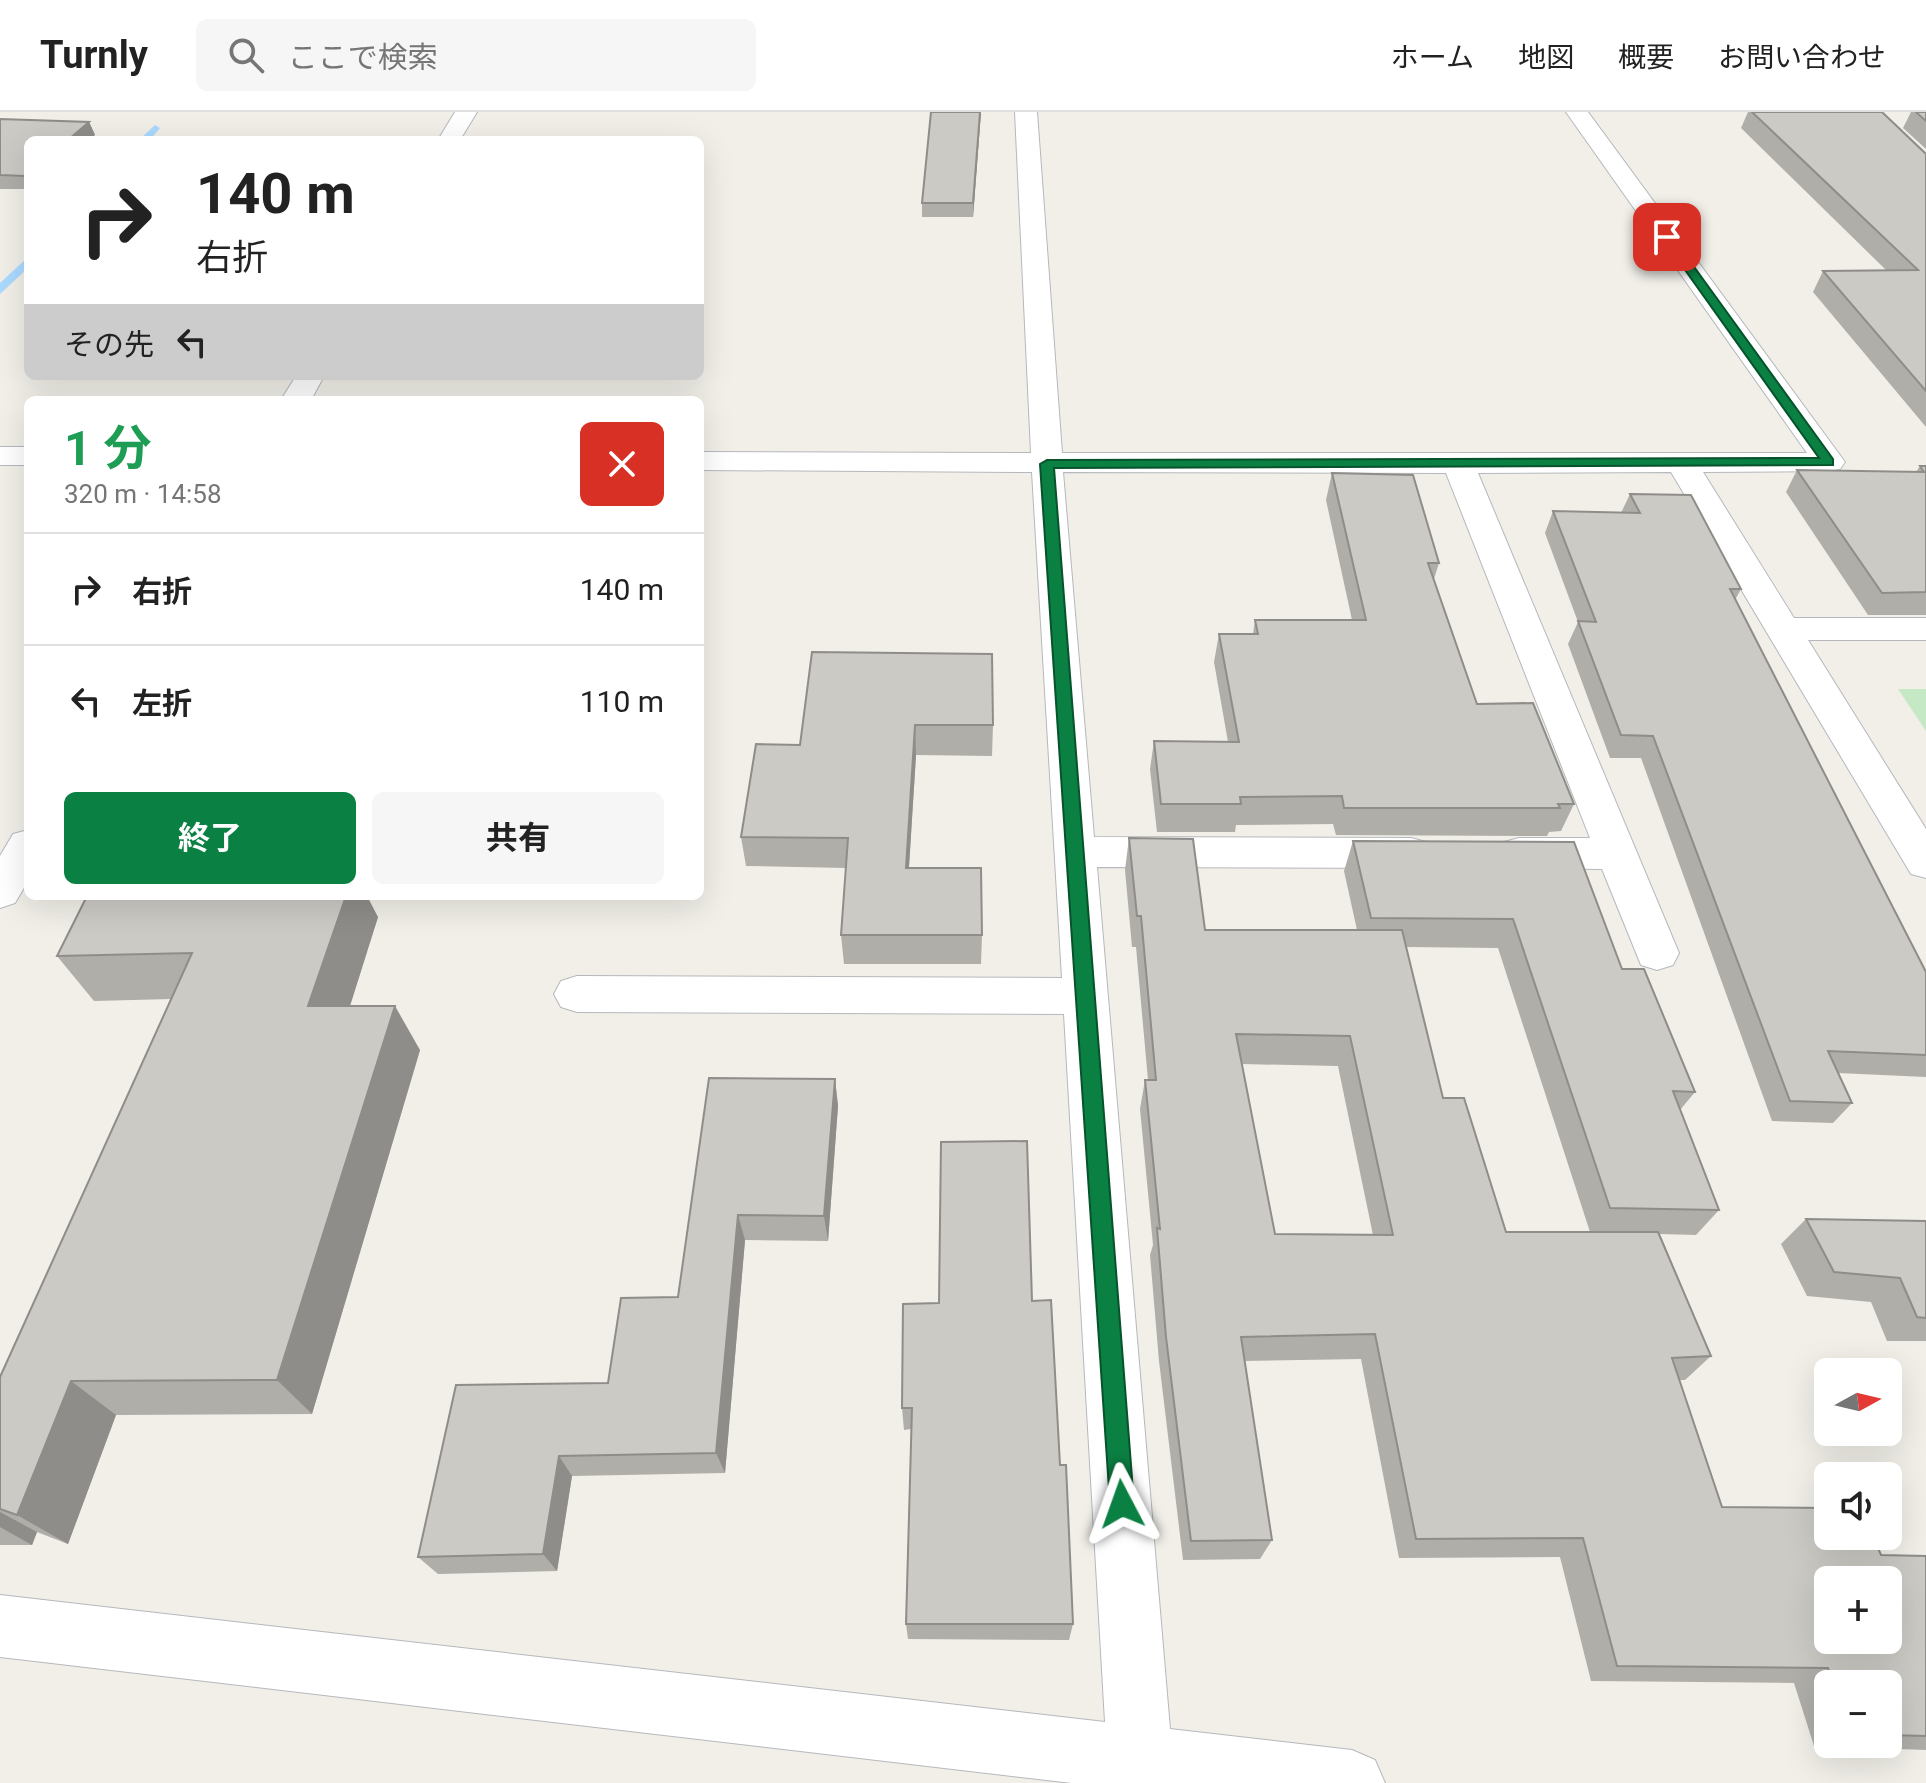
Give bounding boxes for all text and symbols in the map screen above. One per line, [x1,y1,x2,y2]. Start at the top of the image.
search box [196,19,756,91]
text: Turnly [40,33,148,77]
icon: search [224,33,268,77]
text: ここで検索 [288,40,438,75]
text: ホーム [1391,41,1474,74]
text: 地図 [1518,41,1574,74]
text: 概要 [1618,41,1674,74]
text: お問い合わせ [1718,41,1886,74]
text: 140 m [196,161,355,227]
icon: right [64,168,168,272]
pin [1633,203,1701,271]
icon: arrive [1645,215,1689,259]
text: 右折 [196,237,268,279]
icon: left [170,320,214,364]
text: その先 [64,327,154,362]
text: 1 分 [64,420,151,477]
button: close [580,422,664,506]
text: 320 m · 14:58 [64,479,222,509]
icon: right [64,567,108,611]
text: 140 m [580,572,664,607]
text: 右折 [132,574,192,609]
icon: left [64,679,108,723]
text: 110 m [580,684,664,719]
text: 左折 [132,686,192,721]
button: 終了 [64,792,356,884]
button: 共有 [372,792,664,884]
north arrow [1814,1358,1902,1446]
map controls [1814,1358,1902,1758]
position arrow [1080,1462,1164,1546]
button: sound [1814,1462,1902,1550]
button: + [1814,1566,1902,1654]
button: − [1814,1670,1902,1758]

